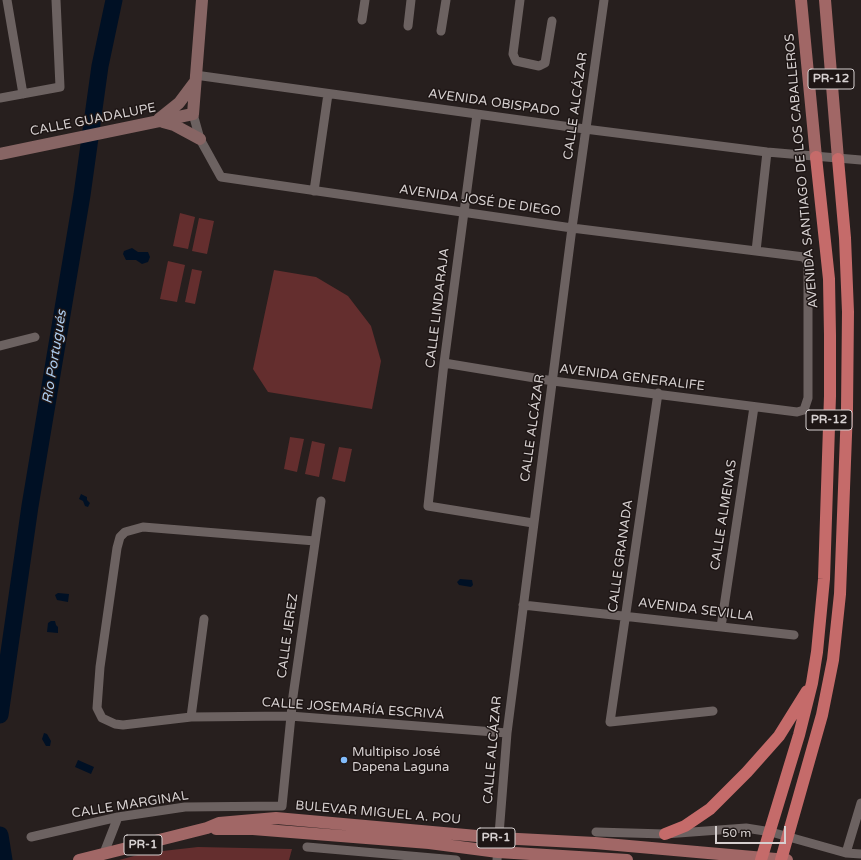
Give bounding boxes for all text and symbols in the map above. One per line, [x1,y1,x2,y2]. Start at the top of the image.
street label: AVENIDA SANTIAGO DE LOS CABALLEROS [782,33,822,309]
street label: CALLE ALCÁZAR [561,51,591,161]
road number: PR-12 [808,69,854,89]
street label: AVENIDA OBISPADO [427,86,561,120]
street label: CALLE GUADALUPE [29,100,157,140]
street label: AVENIDA JOSÉ DE DIEGO [398,182,562,220]
street label: CALLE LINDARAJA [423,247,453,369]
water label: Río Portugués [39,309,71,405]
street label: AVENIDA GENERALIFE [558,361,706,395]
street label: CALLE ALCÁZAR [518,373,548,483]
road number: PR-12 [806,410,852,430]
street label: CALLE ALMENAS [708,459,740,571]
street label: CALLE GRANADA [605,499,637,613]
street label: CALLE JEREZ [274,593,302,679]
street label: AVENIDA SEVILLA [637,595,755,625]
street label: CALLE JOSEMARÍA ESCRIVÁ [261,695,445,723]
street label: CALLE ALCÁZAR [480,695,506,805]
place label: Multipiso José Dapena Laguna [352,745,449,776]
marker: Multipiso José Dapena Laguna [339,755,349,765]
street label: CALLE MARGINAL [70,788,190,822]
street label: BULEVAR MIGUEL A. POU [295,798,461,828]
scale bar [717,818,788,844]
text: 50 m [722,826,751,840]
road number: PR-1 [477,828,515,848]
road number: PR-1 [124,835,162,855]

